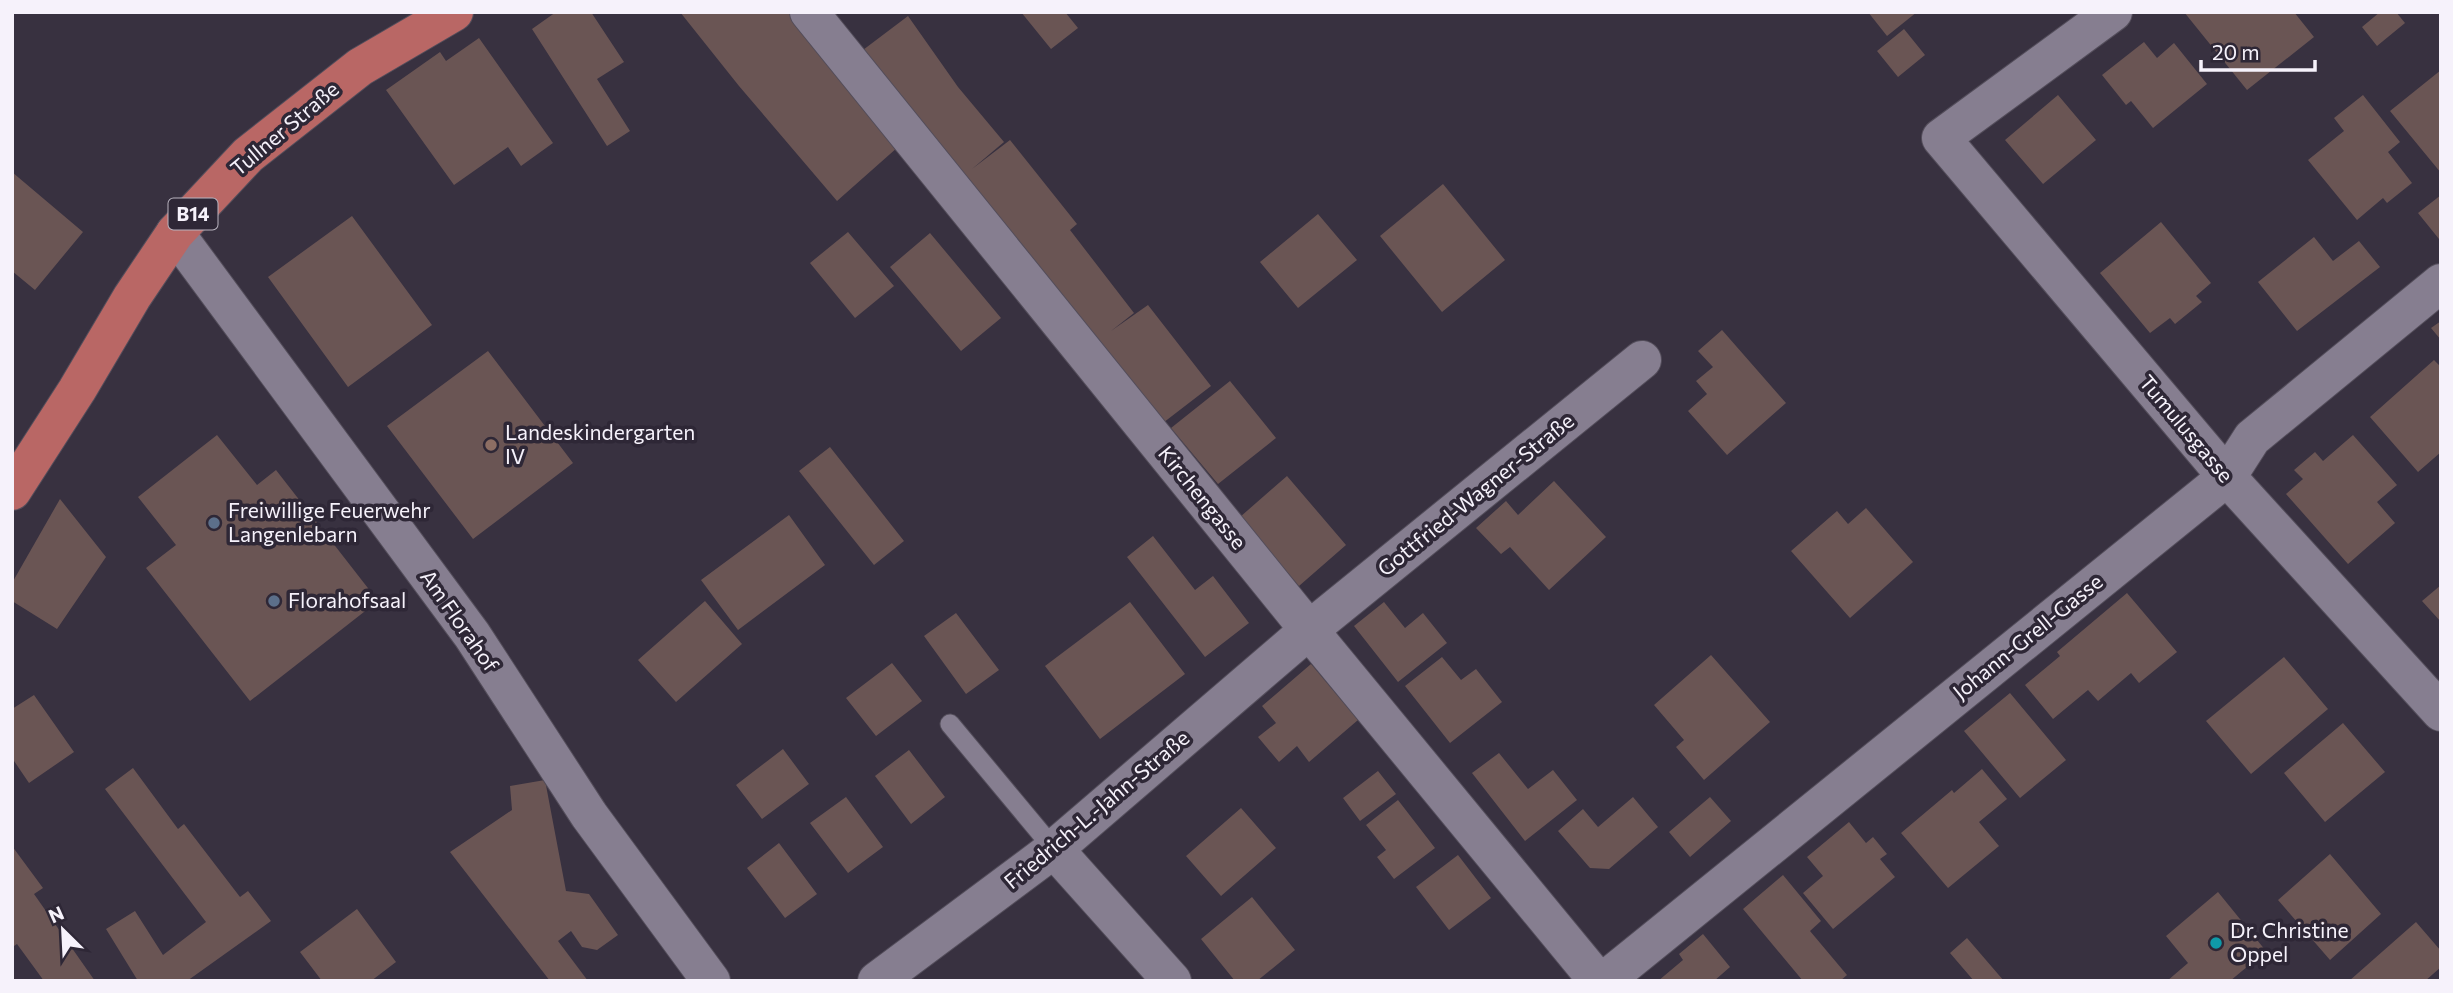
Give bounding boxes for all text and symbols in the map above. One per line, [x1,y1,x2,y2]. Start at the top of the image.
scale bar [2201,28,2315,72]
text: 20 m [2212,39,2260,64]
street label: Tullner Straße [225,75,343,180]
road number: B14 [168,198,218,230]
street label: Tumulusgasse [2135,369,2239,487]
street label: Gottfried-Wagner-Straße [1372,407,1578,581]
place label: Landeskindergarten IV [505,419,695,468]
marker: Landeskindergarten IV [483,437,499,453]
street label: Kirchengasse [1154,440,1252,554]
place label: Freiwillige Feuerwehr Langenlebarn [228,497,431,546]
marker: Freiwillige Feuerwehr Langenlebarn [206,515,222,531]
street label: Am Florahof [416,564,505,676]
street label: Johann-Grell-Gasse [1947,568,2107,704]
place label: Florahofsaal [288,587,406,612]
marker: Florahofsaal [266,593,282,609]
street label: Friedrich-L.-Jahn-Straße [999,724,1193,893]
north arrow [28,895,98,965]
text: N [45,901,67,927]
place label: Dr. Christine Oppel [2230,917,2349,966]
marker: Dr. Christine Oppel [2208,935,2224,951]

